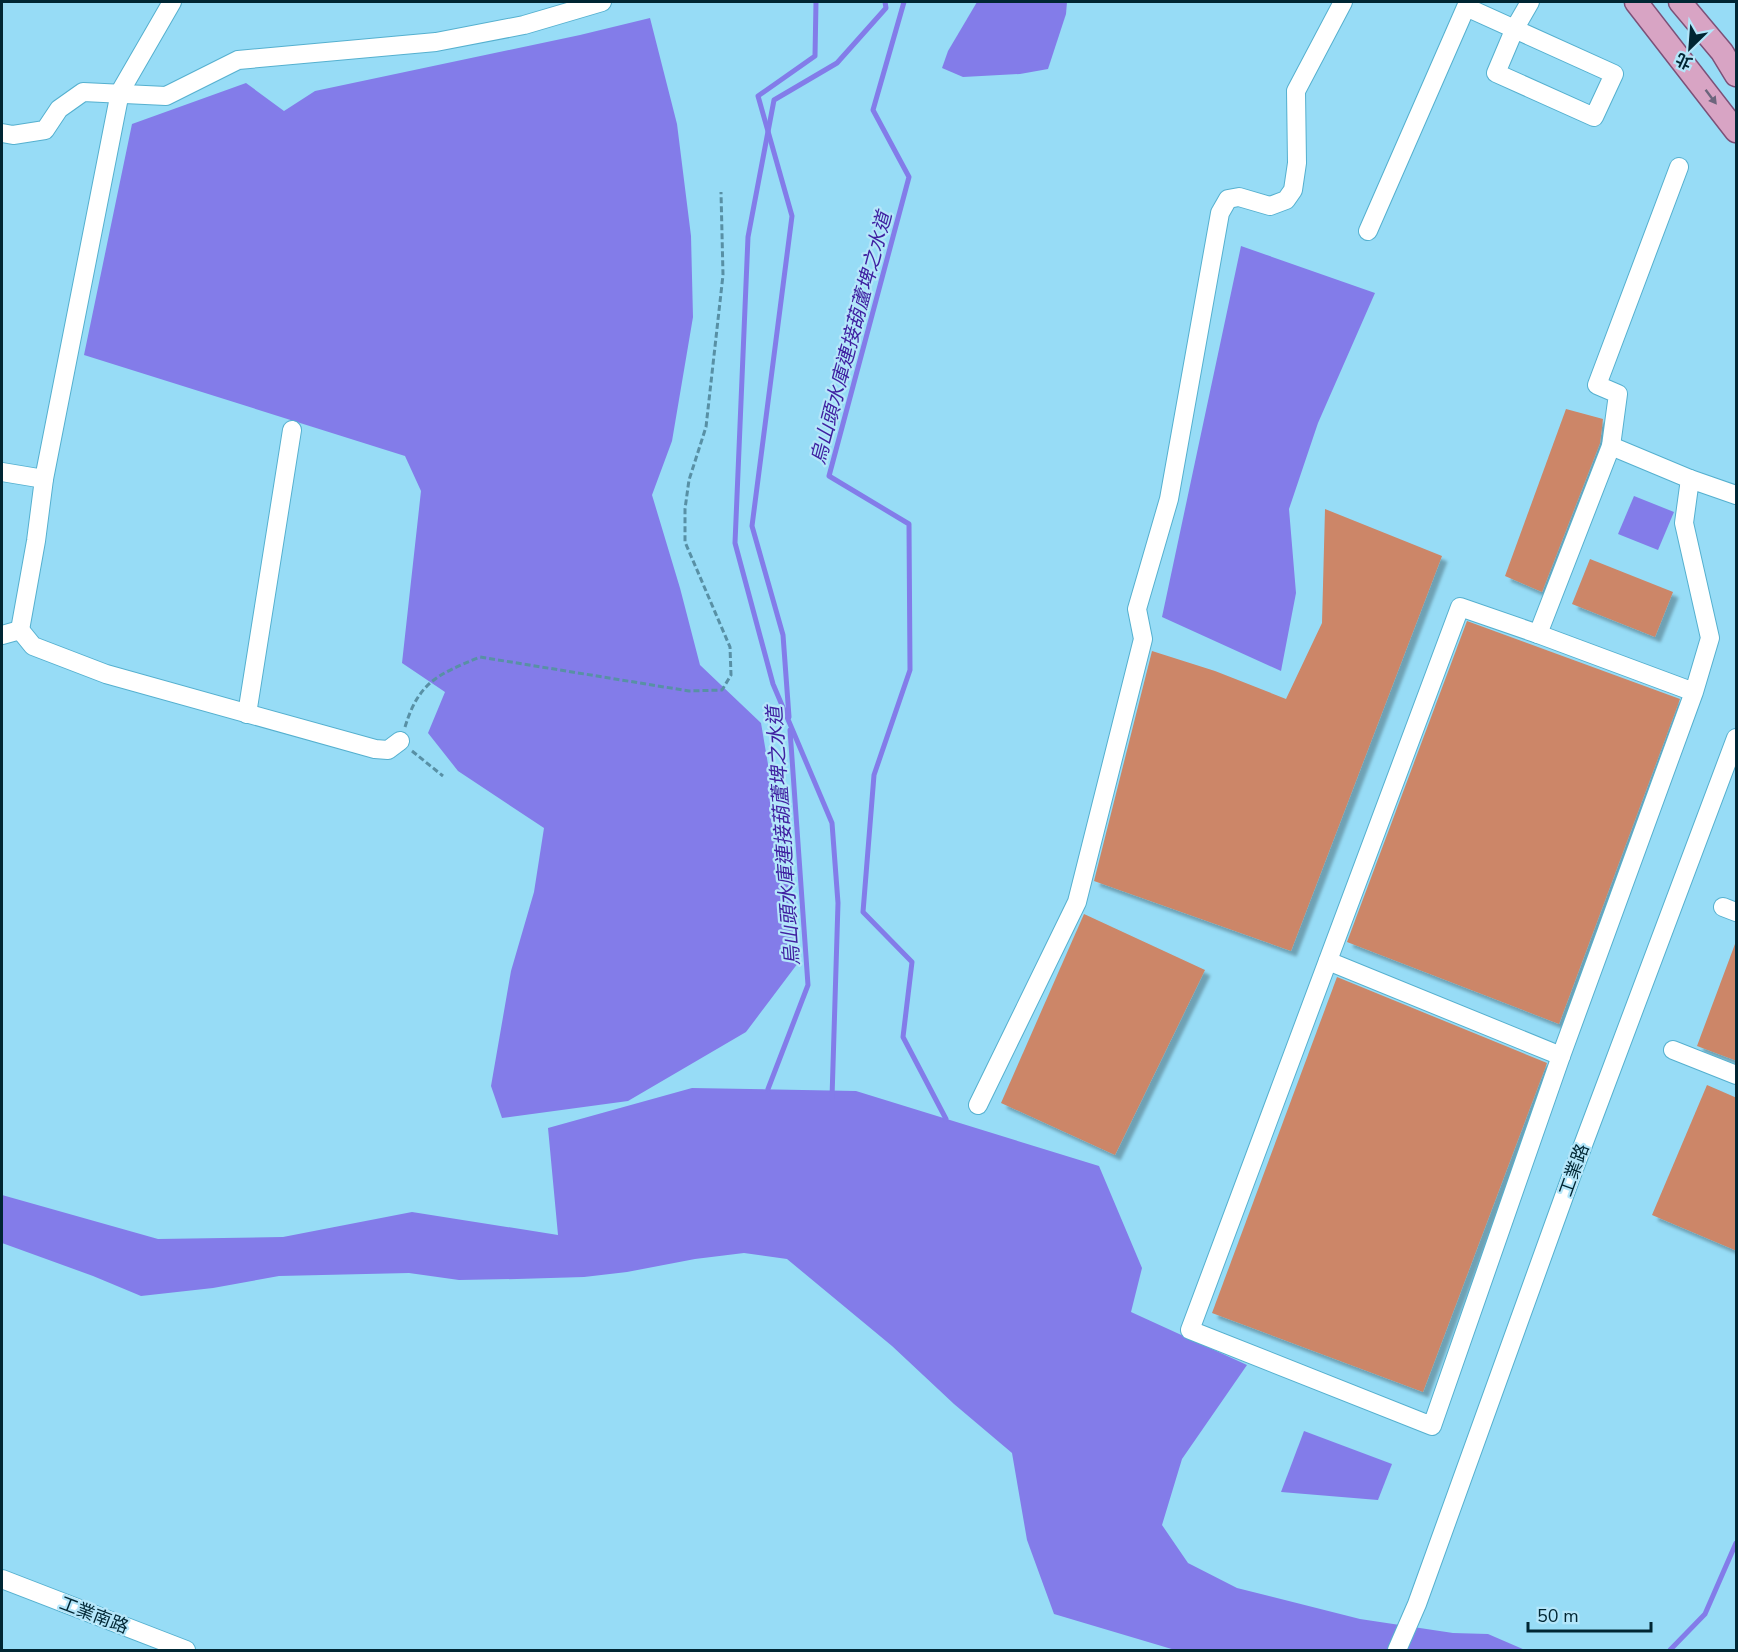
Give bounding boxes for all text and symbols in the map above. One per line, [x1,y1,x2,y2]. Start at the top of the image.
north arrow [1660,18,1720,78]
text: 北 [1672,47,1696,74]
one-way arrow [1704,90,1716,105]
water label: 烏山頭水庫連接葫蘆埤之水道 [805,206,899,467]
water label: 烏山頭水庫連接葫蘆埤之水道 [761,702,806,967]
street label: 工業路 [1553,1141,1595,1199]
street label: 工業南路 [56,1591,132,1639]
scale bar [1528,1595,1651,1633]
text: 50 m [1537,1604,1579,1628]

